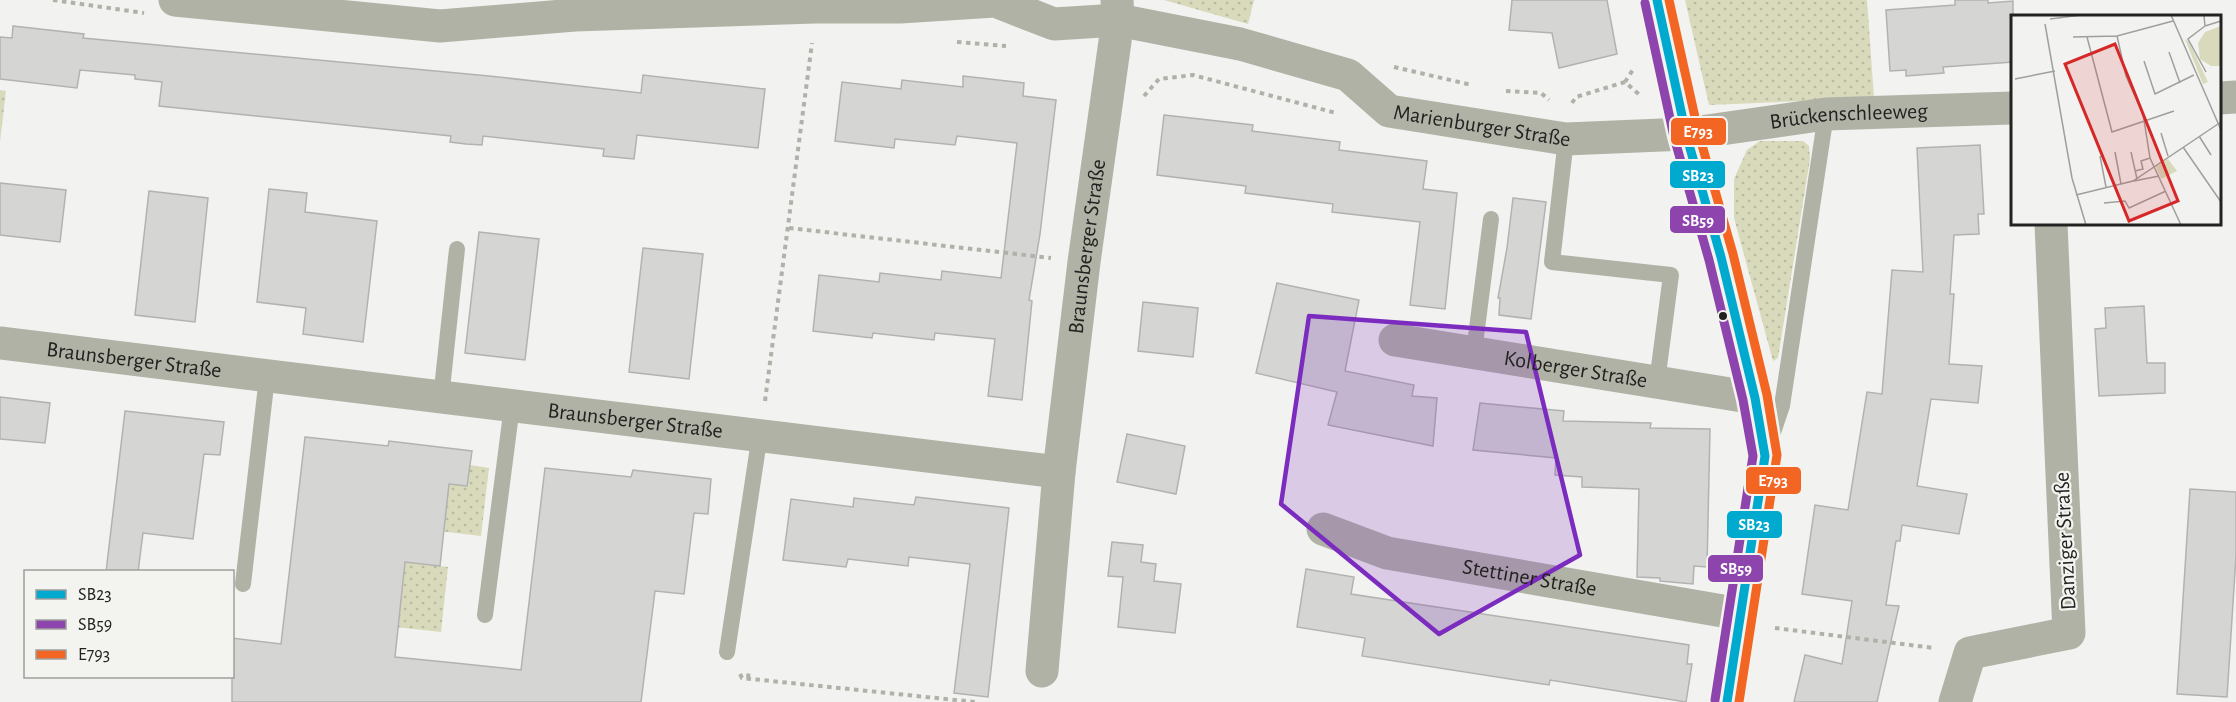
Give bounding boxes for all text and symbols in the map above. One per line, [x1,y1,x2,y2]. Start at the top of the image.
inset map [2011,15,2221,225]
street label: Brückenschleeweg [1768,100,1928,133]
street label: Marienburger Straße [1392,101,1572,151]
line badge: E793 [1670,117,1727,146]
text: E793 [1683,124,1713,140]
street label: Braunsberger Straße [1065,158,1109,335]
line badge: SB23 [1669,160,1726,189]
text: SB23 [1682,168,1714,184]
line badge: SB59 [1669,205,1726,234]
text: SB59 [1682,213,1714,229]
unlabelled marker [1717,310,1729,322]
street label: Braunsberger Straße [45,338,223,382]
street label: Kolberger Straße [1502,347,1649,391]
street label: Braunsberger Straße [546,399,724,442]
line badge: E793 [1745,466,1802,495]
street label: Danziger Straße [2050,471,2080,611]
text: E793 [1758,473,1788,489]
line badge: SB23 [1726,510,1783,539]
text: SB23 [1738,517,1770,533]
line badge: SB59 [1707,554,1764,583]
street label: Stettiner Straße [1461,555,1598,600]
text: SB59 [1720,561,1752,577]
legend [24,570,234,678]
text: SB23 [78,586,112,604]
text: SB59 [78,616,112,634]
text: E793 [78,646,110,664]

